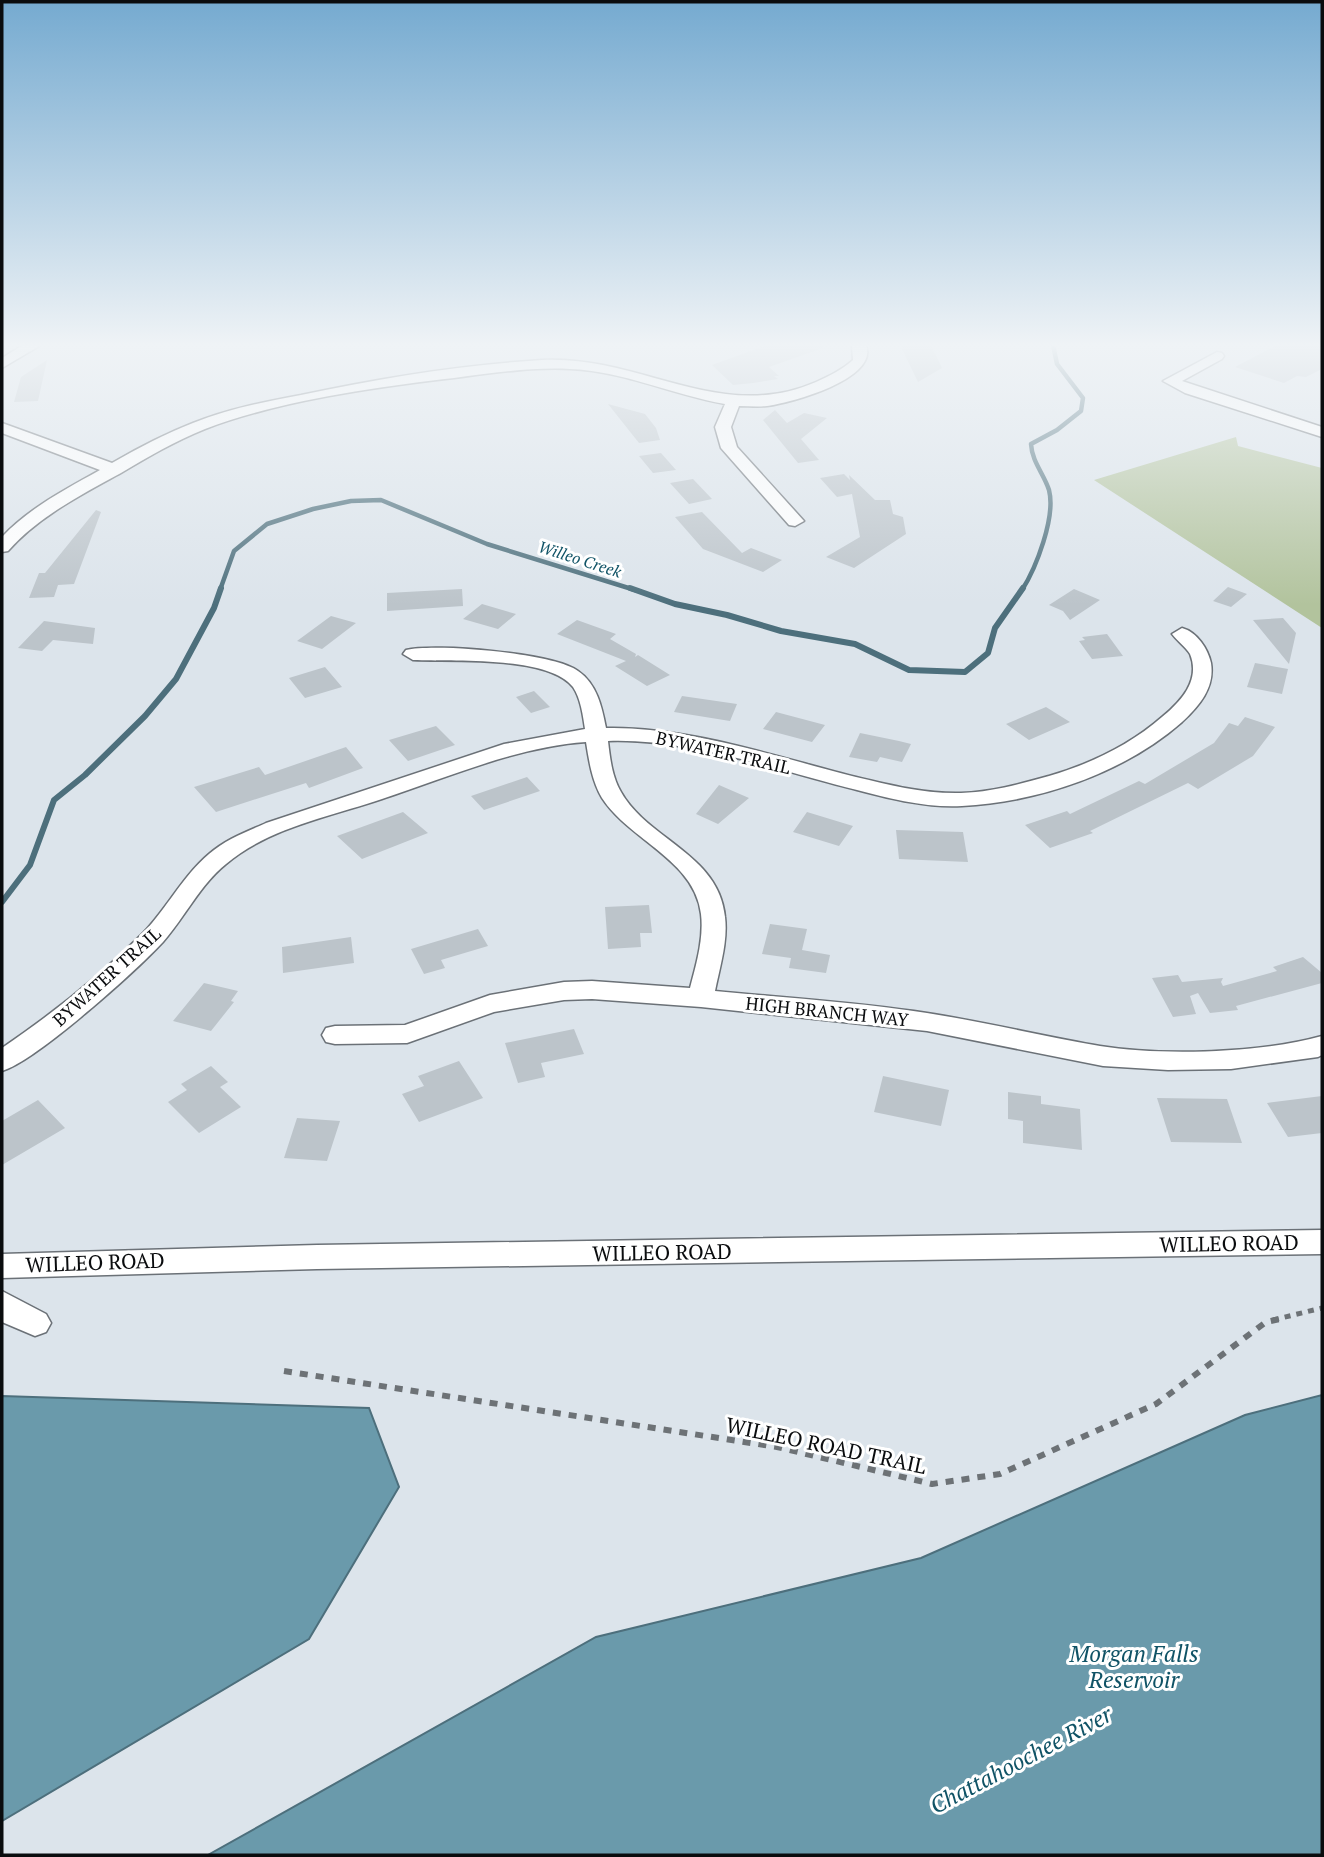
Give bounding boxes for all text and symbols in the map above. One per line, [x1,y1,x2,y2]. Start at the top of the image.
water label: Willeo Creek [536,535,625,583]
street label: BYWATER TRAIL [654,725,793,779]
street label: BYWATER TRAIL [47,921,165,1031]
street label: HIGH BRANCH WAY [744,991,910,1032]
street label: WILLEO ROAD [1159,1228,1299,1258]
street label: WILLEO ROAD [592,1237,732,1267]
street label: WILLEO ROAD [25,1246,165,1278]
street label: WILLEO ROAD TRAIL [724,1410,929,1480]
water label: Morgan Falls Reservoir [1068,1638,1199,1695]
water label: Chattahoochee River [924,1698,1118,1821]

